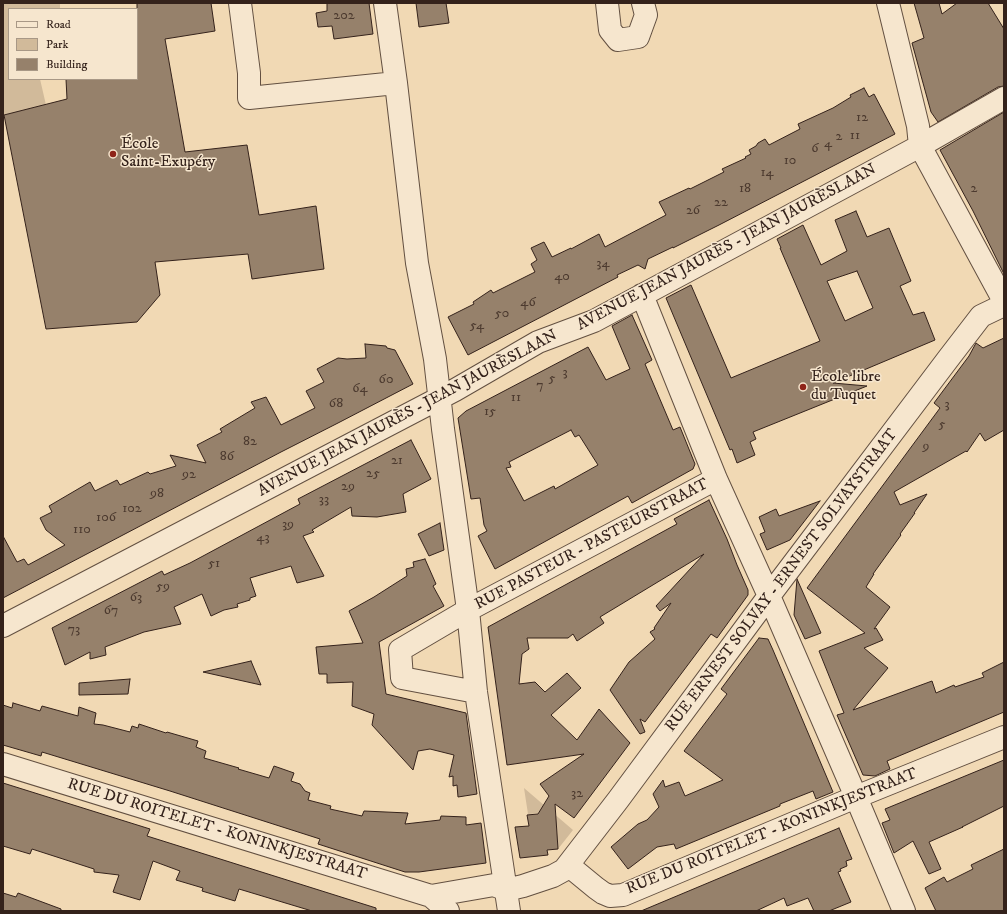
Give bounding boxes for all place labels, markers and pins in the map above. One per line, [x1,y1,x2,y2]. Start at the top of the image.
place label: École Saint-Exupéry [121,135,215,173]
marker: École Saint-Exupéry [108,149,118,159]
place label: École libre du Tuquet [811,368,881,406]
marker: École libre du Tuquet [798,382,808,392]

